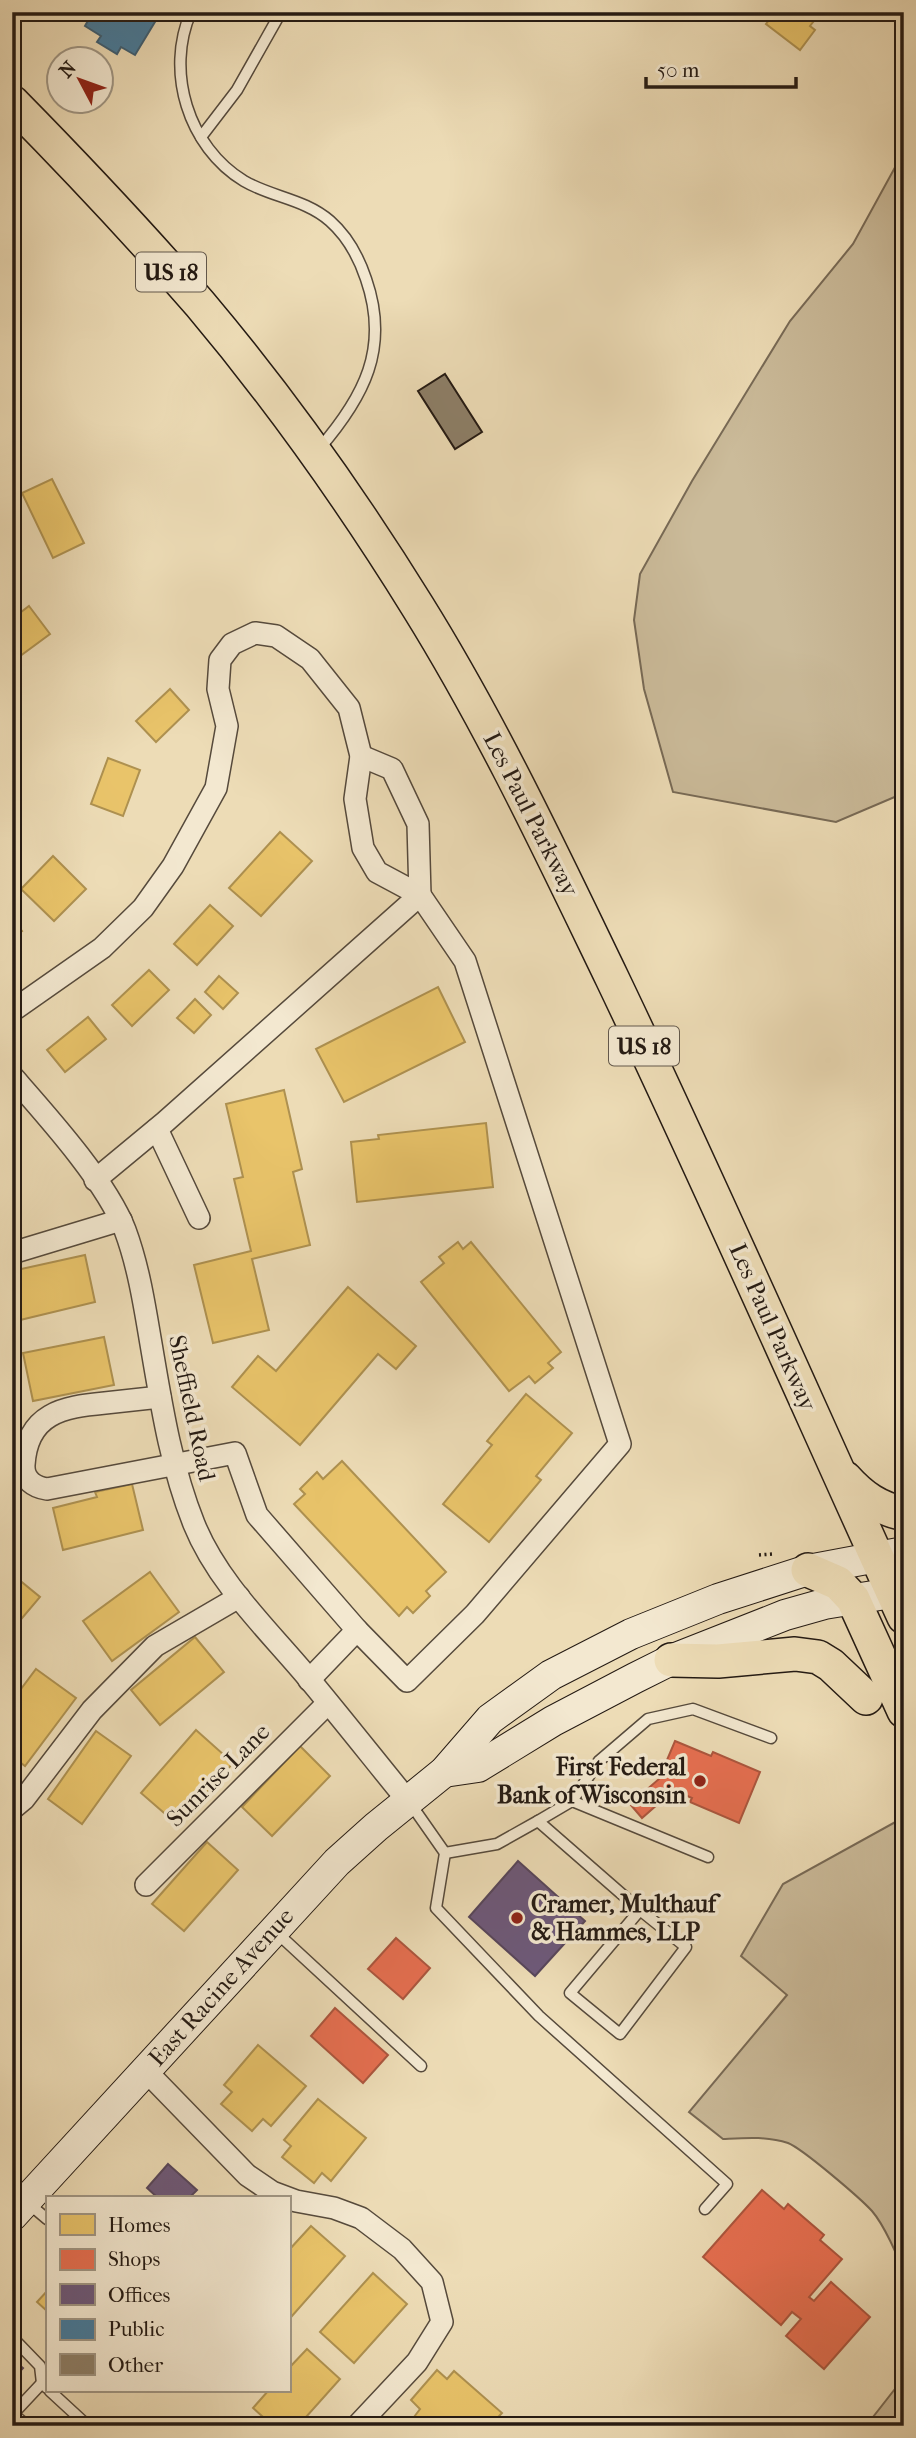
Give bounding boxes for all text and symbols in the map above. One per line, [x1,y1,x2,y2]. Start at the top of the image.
north arrow [46,46,116,116]
scale bar [646,46,797,90]
text: N [55,56,81,82]
text: 50 m [657,58,700,82]
road number: US 18 [136,252,206,292]
street label: Les Paul Parkway [478,727,585,902]
road number: US 18 [609,1026,679,1065]
street label: Les Paul Parkway [724,1239,823,1416]
street label: Sheffield Road [163,1332,221,1484]
street label: Sunrise Lane [161,1718,275,1832]
place label: First Federal Bank of Wisconsin [497,1753,687,1809]
marker: First Federal Bank of Wisconsin [692,1773,708,1789]
place label: Cramer, Multhauf & Hammes, LLP [531,1890,721,1946]
street label: East Racine Avenue [143,1902,299,2072]
marker: Cramer, Multhauf & Hammes, LLP [509,1910,525,1926]
legend [46,2196,290,2392]
text: Homes [108,2213,171,2237]
text: Shops [108,2247,161,2271]
text: Offices [108,2283,171,2307]
text: Public [108,2317,164,2341]
text: Other [108,2353,163,2377]

